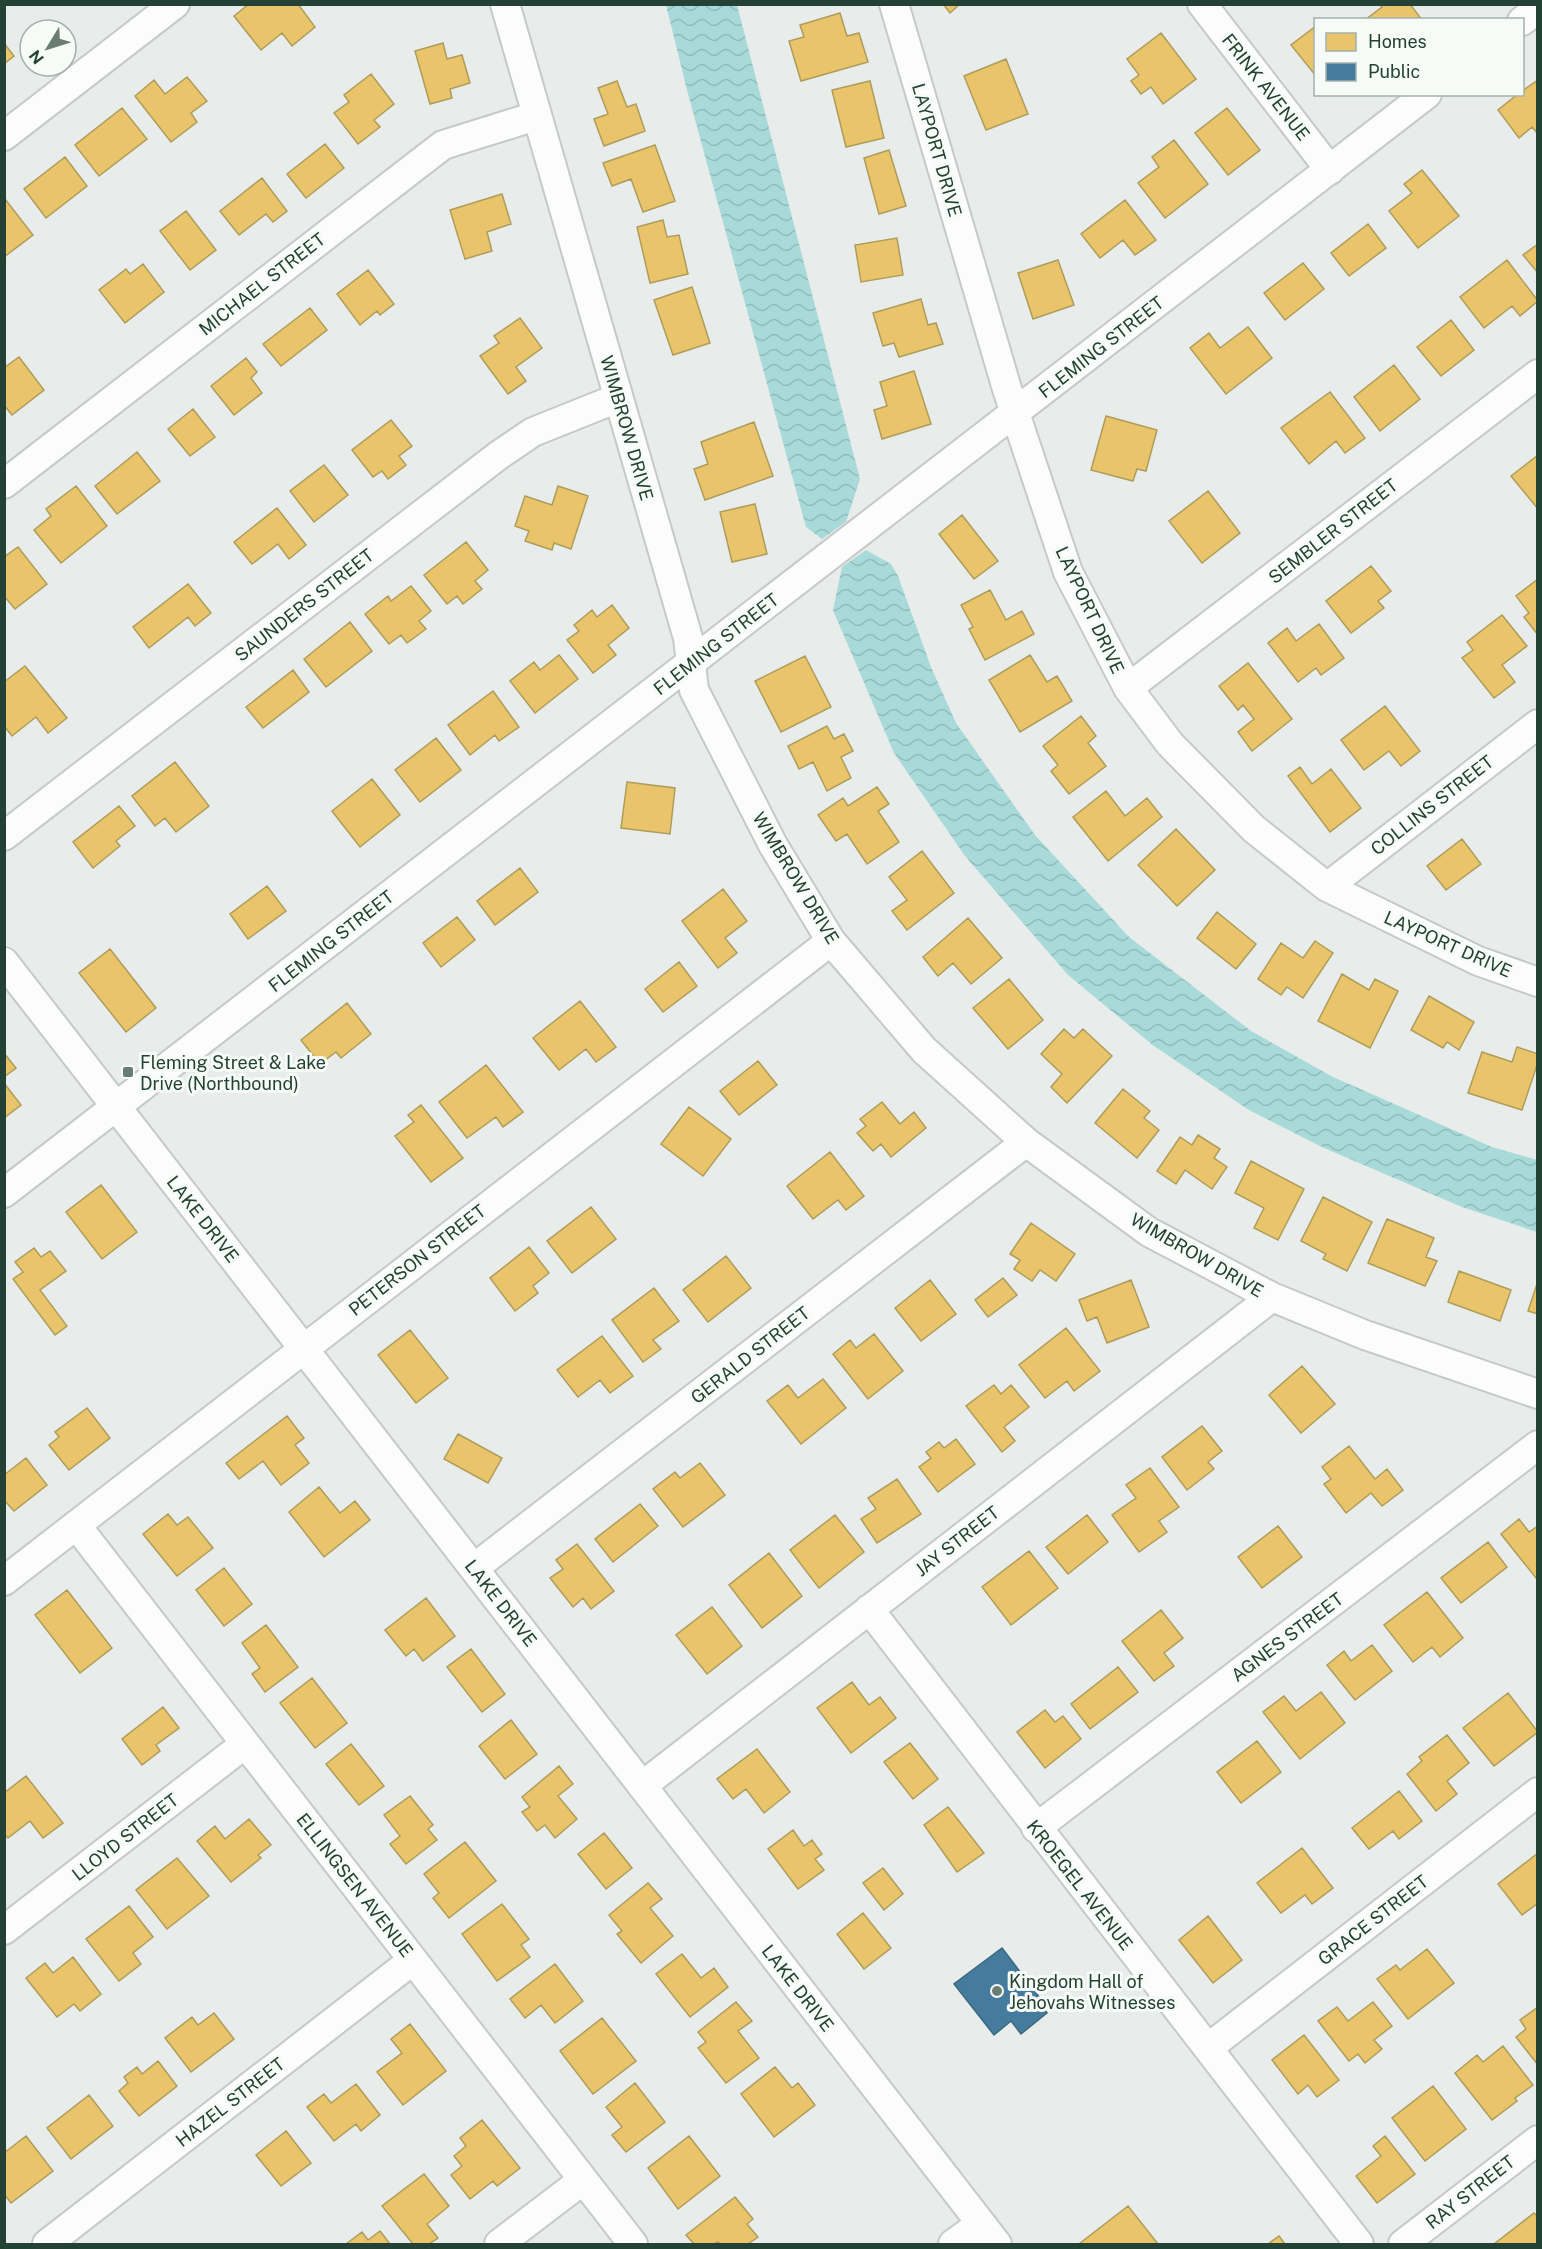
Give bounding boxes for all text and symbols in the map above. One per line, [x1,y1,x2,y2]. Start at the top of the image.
north arrow [18,18,78,78]
legend [1314,18,1524,96]
street label: FRINK AVENUE [1218,29,1314,145]
text: Homes [1368,31,1427,52]
text: N [25,46,48,68]
text: Public [1368,61,1420,82]
street label: LAYPORT DRIVE [908,81,966,219]
street label: MICHAEL STREET [195,228,329,340]
street label: FLEMING STREET [1034,292,1168,402]
street label: WIMBROW DRIVE [596,353,658,503]
street label: SEMBLER STREET [1264,474,1402,588]
street label: LAYPORT DRIVE [1051,543,1129,677]
street label: SAUNDERS STREET [230,544,378,666]
street label: FLEMING STREET [649,589,783,699]
street label: COLLINS STREET [1367,750,1498,859]
street label: WIMBROW DRIVE [748,808,844,948]
street label: FLEMING STREET [264,886,398,996]
street label: LAYPORT DRIVE [1381,906,1515,982]
place label: Fleming Street & Lake Drive (Northbound) [140,1052,326,1094]
marker: Fleming Street & Lake Drive (Northbound) [121,1065,135,1079]
street label: LAKE DRIVE [163,1171,243,1267]
street label: PETERSON STREET [344,1200,490,1320]
street label: WIMBROW DRIVE [1127,1208,1267,1302]
street label: GERALD STREET [686,1302,814,1408]
street label: JAY STREET [911,1501,1003,1580]
street label: LAKE DRIVE [461,1555,541,1651]
street label: AGNES STREET [1227,1588,1347,1686]
street label: LLOYD STREET [68,1789,183,1885]
street label: ELLINGSEN AVENUE [292,1809,418,1961]
street label: KROEGEL AVENUE [1023,1816,1137,1954]
street label: GRACE STREET [1314,1870,1432,1969]
street label: LAKE DRIVE [758,1940,838,2036]
place label: Kingdom Hall of Jehovahs Witnesses [1009,1971,1175,2013]
marker: Kingdom Hall of Jehovahs Witnesses [990,1984,1004,1998]
street label: HAZEL STREET [171,2053,289,2151]
street label: RAY STREET [1421,2151,1519,2233]

